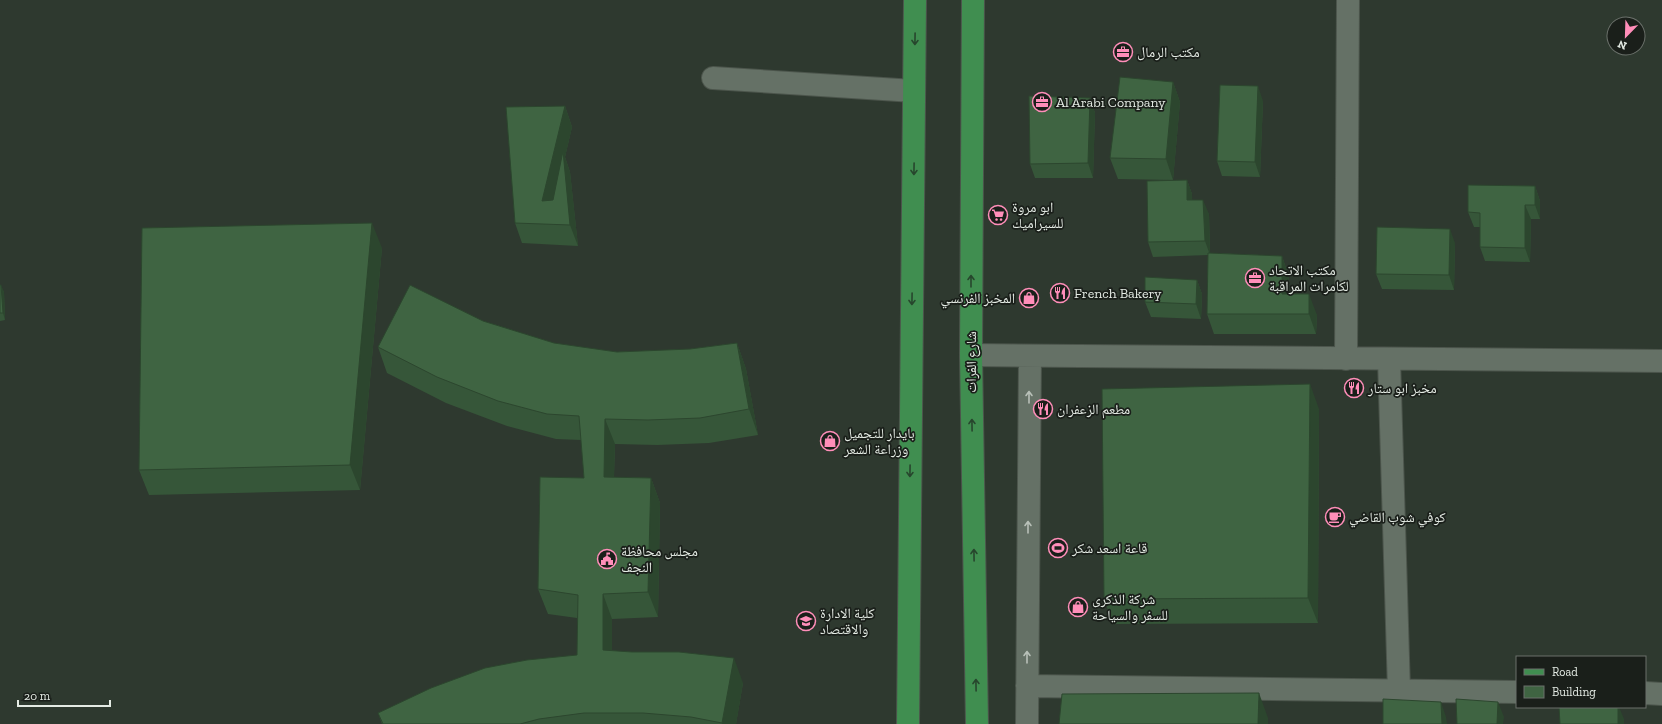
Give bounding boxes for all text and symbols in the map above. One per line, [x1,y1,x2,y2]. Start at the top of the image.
north arrow [1606,16,1646,56]
one-way arrow [911,32,919,45]
text: N [1615,37,1629,52]
office icon: مكتب الرمال [1112,41,1134,63]
place label: مكتب الرمال [1137,44,1200,61]
office icon: Al Arabi Company [1031,91,1053,113]
place label: Al Arabi Company [1056,94,1166,111]
one-way arrow [910,162,918,175]
place label: ابو مروة للسيراميك [1012,199,1063,232]
supermarket icon: ابو مروة للسيراميك [987,204,1009,226]
place label: مكتب الاتحاد لكامرات المراقبة [1269,262,1349,295]
office icon: مكتب الاتحاد لكامرات المراقبة [1244,267,1266,289]
one-way arrow [968,275,975,288]
restaurant icon: French Bakery [1049,282,1071,304]
place label: French Bakery [1074,285,1162,302]
shop icon: المخبز الفرنسي [1018,287,1040,309]
place label: المخبز الفرنسي [941,290,1015,309]
one-way arrow [908,292,916,305]
street label: شارع الفرات [963,331,981,393]
restaurant icon: مخبز ابو ستار [1343,377,1365,399]
place label: مخبز ابو ستار [1367,380,1437,397]
one-way arrow [1026,391,1033,404]
restaurant icon: مطعم الزعفران [1032,398,1054,420]
place label: مطعم الزعفران [1057,401,1130,419]
one-way arrow [968,419,976,432]
place label: بايدار للتجميل وزراعة الشعر [843,425,915,458]
shop icon: بايدار للتجميل وزراعة الشعر [819,430,841,452]
one-way arrow [906,464,914,477]
cafe icon: كوفي شوب القاضي [1324,506,1346,528]
place label: كوفي شوب القاضي [1349,509,1446,528]
one-way arrow [1025,521,1032,534]
sports icon: قاعة اسعد شكر [1047,537,1069,559]
place label: قاعة اسعد شكر [1071,540,1148,557]
place label: مجلس محافظة النجف [621,543,698,576]
public building icon: مجلس محافظة النجف [596,548,618,570]
one-way arrow [970,549,978,562]
place label: شركة الذكرى للسفر والسياحة [1092,591,1168,624]
shop icon: شركة الذكرى للسفر والسياحة [1067,596,1089,618]
place label: كلية الادارة والاقتصاد [820,605,875,638]
school or university icon: كلية الادارة والاقتصاد [795,610,817,632]
one-way arrow [1024,651,1031,664]
legend [1516,656,1646,708]
text: Road [1552,665,1578,679]
one-way arrow [972,679,980,692]
scale bar [18,682,110,708]
text: Building [1552,685,1596,699]
text: 20 m [24,689,51,703]

